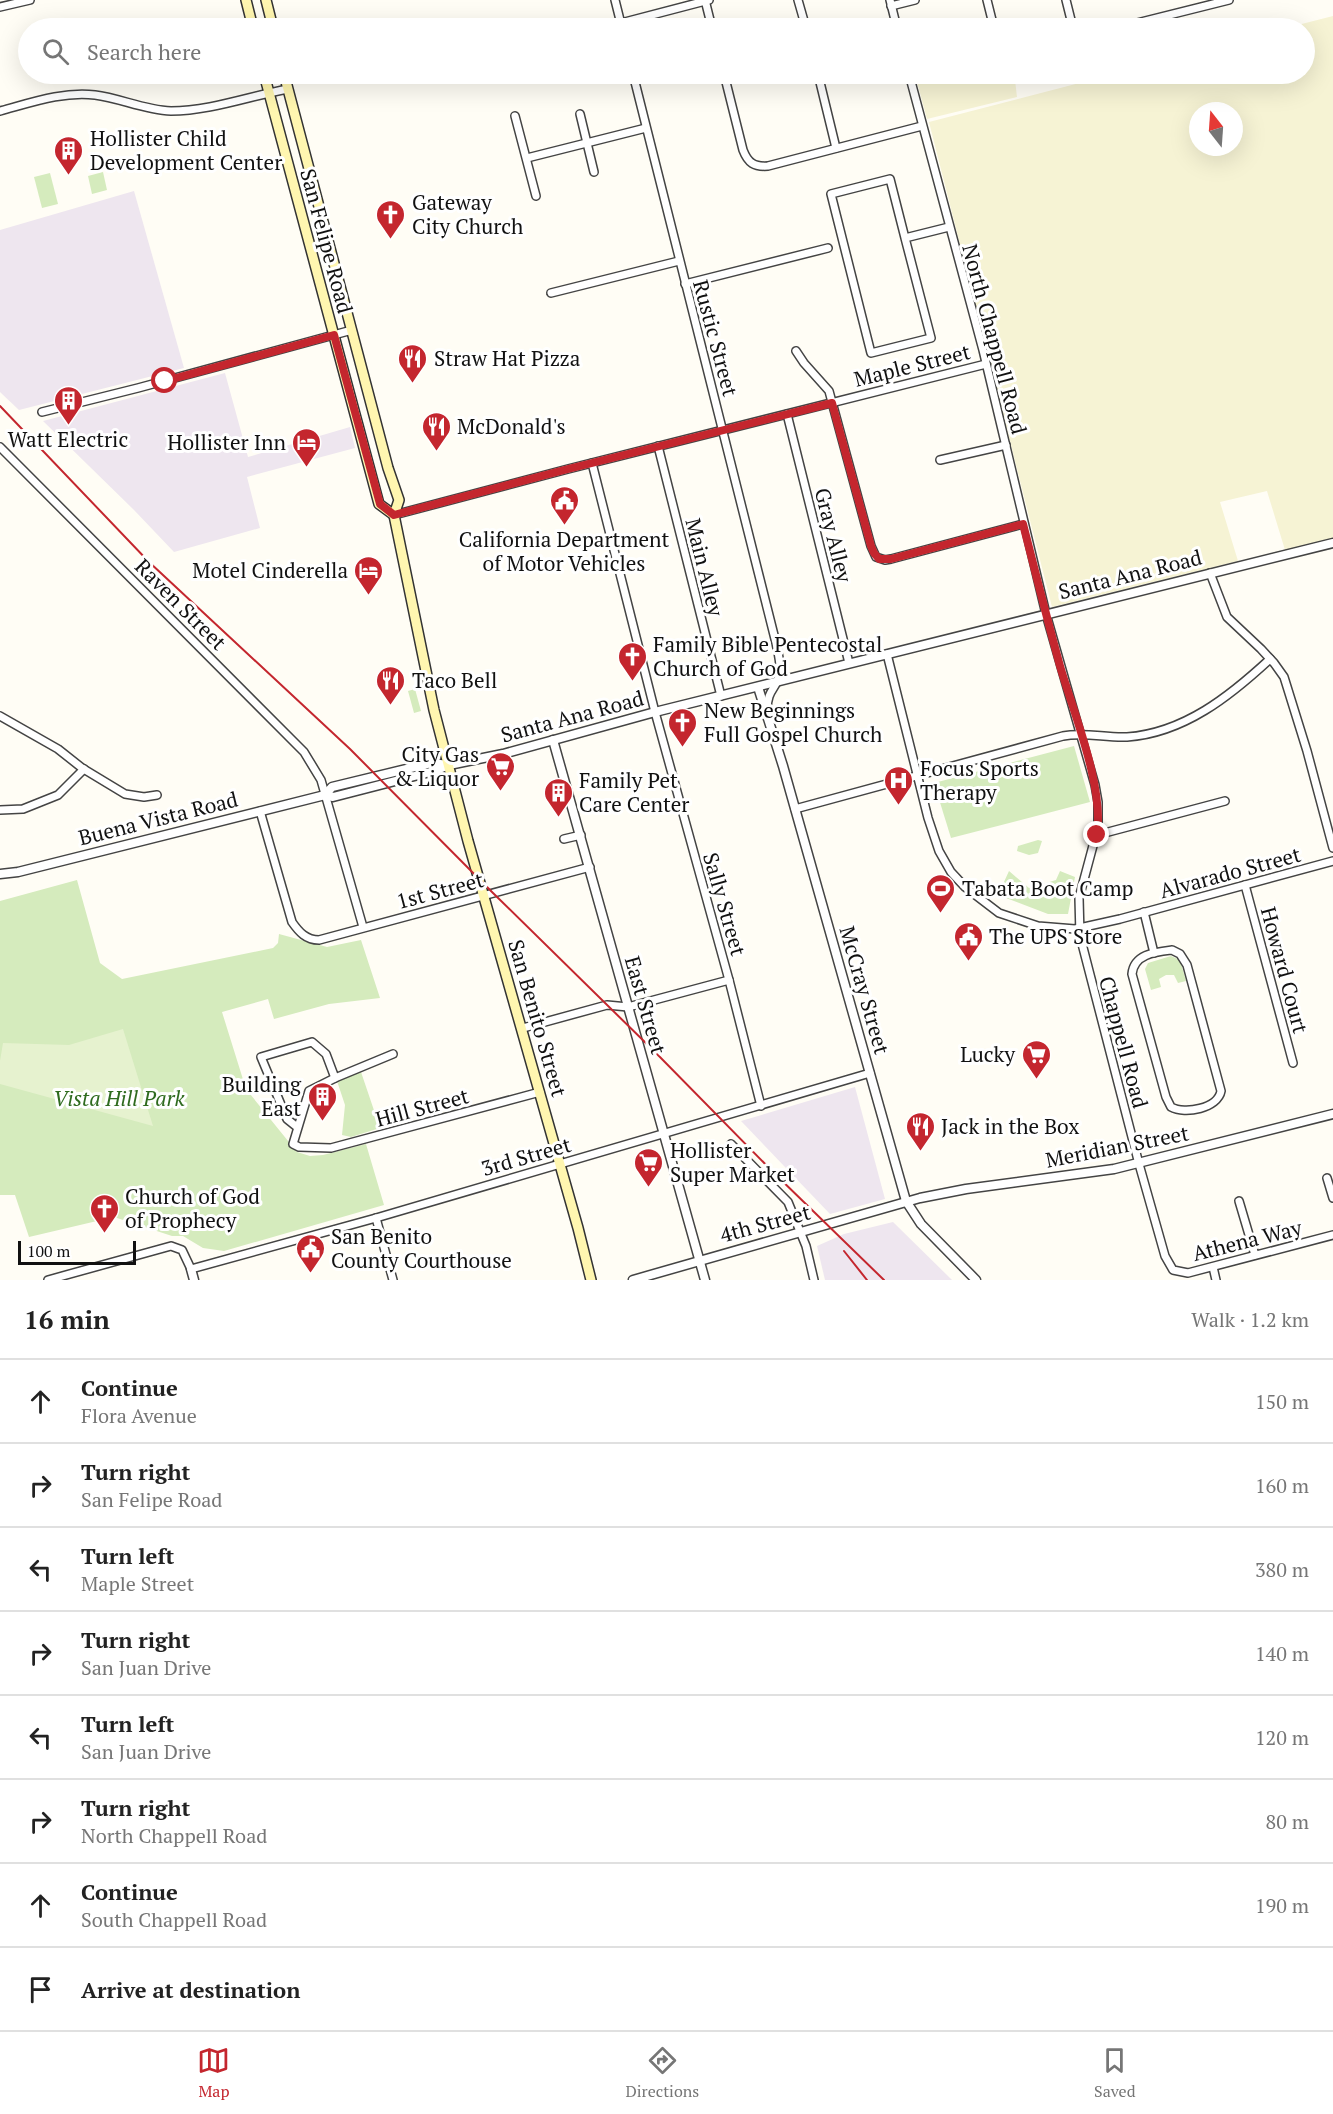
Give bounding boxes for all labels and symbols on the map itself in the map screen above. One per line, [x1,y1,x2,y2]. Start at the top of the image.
north arrow [1189,102,1243,156]
place label: Hollister Child Development Center [90,124,282,176]
building icon: Hollister Child Development Center [53,134,85,176]
street label: San Felipe Road [294,166,360,317]
place label: Gateway City Church [412,188,523,240]
church icon: Gateway City Church [375,198,407,240]
street label: North Chappell Road [956,241,1034,437]
street label: Rustic Street [687,277,745,400]
street label: Maple Street [851,337,973,393]
restaurant icon: Straw Hat Pizza [397,342,429,384]
place label: Straw Hat Pizza [434,344,581,372]
route start [151,367,177,393]
building icon: Watt Electric [52,384,84,426]
restaurant icon: McDonald's [420,410,452,452]
place label: McDonald's [457,412,566,440]
place label: Watt Electric [8,425,128,453]
hotel icon: Hollister Inn [291,426,323,468]
place label: Hollister Inn [167,428,287,456]
public building icon: California Department of Motor Vehicles [548,484,580,526]
street label: Gray Alley [809,485,859,585]
street label: Main Alley [679,515,731,619]
place label: California Department of Motor Vehicles [459,525,669,577]
street label: Santa Ana Road [1055,543,1205,605]
street label: Raven Street [129,552,233,656]
hotel icon: Motel Cinderella [353,554,385,596]
place label: Motel Cinderella [192,556,348,584]
place label: Family Bible Pentecostal Church of God [653,630,882,682]
church icon: Family Bible Pentecostal Church of God [616,640,648,682]
restaurant icon: Taco Bell [375,664,407,706]
place label: Taco Bell [412,666,497,694]
street label: Santa Ana Road [497,683,647,749]
place label: New Beginnings Full Gospel Church [704,696,882,748]
church icon: New Beginnings Full Gospel Church [667,706,699,748]
place label: City Gas & Liquor [395,740,479,792]
supermarket icon: City Gas & Liquor [484,750,516,792]
place label: Focus Sports Therapy [920,754,1039,806]
hospital icon: Focus Sports Therapy [883,764,915,806]
place label: Family Pet Care Center [579,766,689,818]
building icon: Family Pet Care Center [542,776,574,818]
street label: Buena Vista Road [75,785,241,851]
route end [1083,821,1109,847]
street label: Alvarado Street [1156,840,1304,904]
street label: Sally Street [697,849,753,959]
street label: 1st Street [393,865,487,915]
sports icon: Tabata Boot Camp [925,872,957,914]
place label: Tabata Boot Camp [962,874,1134,902]
street label: Howard Court [1255,904,1315,1037]
public building icon: The UPS Store [952,920,984,962]
place label: The UPS Store [989,922,1122,950]
street label: McCray Street [833,923,897,1057]
street label: San Benito Street [502,936,574,1100]
street label: East Street [619,953,673,1058]
street label: Chappell Road [1093,973,1155,1111]
supermarket icon: Lucky [1020,1038,1052,1080]
place label: Lucky [960,1040,1015,1068]
place label: Building East [222,1070,302,1122]
building icon: Building East [306,1080,338,1122]
street label: Hill Street [372,1081,472,1133]
park label: Vista Hill Park [53,1084,186,1112]
restaurant icon: Jack in the Box [904,1110,936,1152]
place label: Jack in the Box [941,1112,1079,1140]
street label: Meridian Street [1043,1118,1191,1174]
street label: 3rd Street [478,1130,574,1182]
place label: Hollister Super Market [670,1136,795,1188]
supermarket icon: Hollister Super Market [633,1146,665,1188]
place label: Church of God of Prophecy [125,1182,260,1234]
church icon: Church of God of Prophecy [88,1192,120,1234]
street label: 4th Street [717,1197,813,1248]
street label: Athena Way [1189,1213,1305,1267]
place label: San Benito County Courthouse [331,1222,512,1274]
public building icon: San Benito County Courthouse [294,1232,326,1274]
scale bar [18,1238,136,1266]

